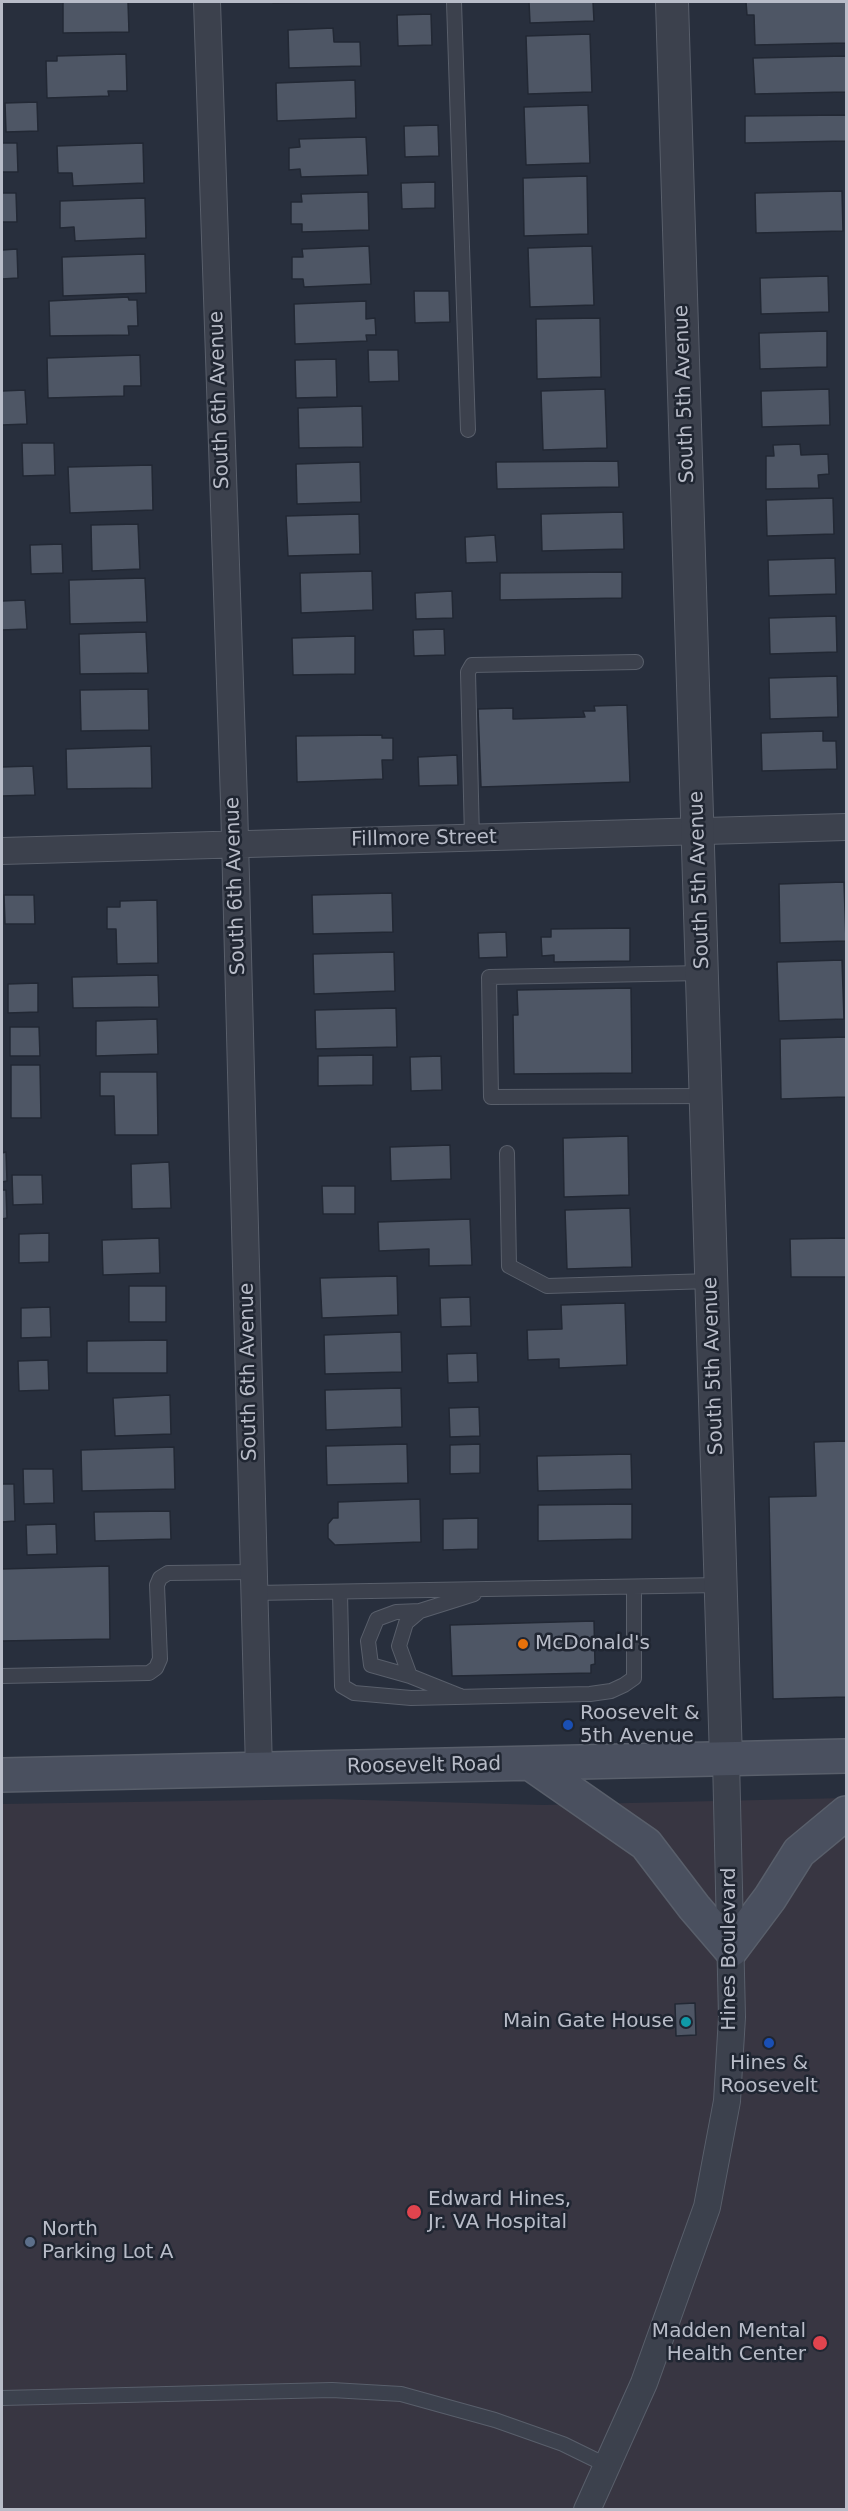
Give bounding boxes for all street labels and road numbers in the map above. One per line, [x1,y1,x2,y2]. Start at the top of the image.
street label: South 5th Avenue [670,304,700,484]
street label: South 6th Avenue [205,310,235,490]
street label: South 5th Avenue [685,790,715,970]
street label: South 6th Avenue [221,796,251,976]
street label: Fillmore Street [351,826,497,852]
street label: South 5th Avenue [699,1276,729,1456]
street label: South 6th Avenue [235,1283,263,1461]
street label: Roosevelt Road [347,1753,501,1779]
street label: Hines Boulevard [718,1867,742,2031]

